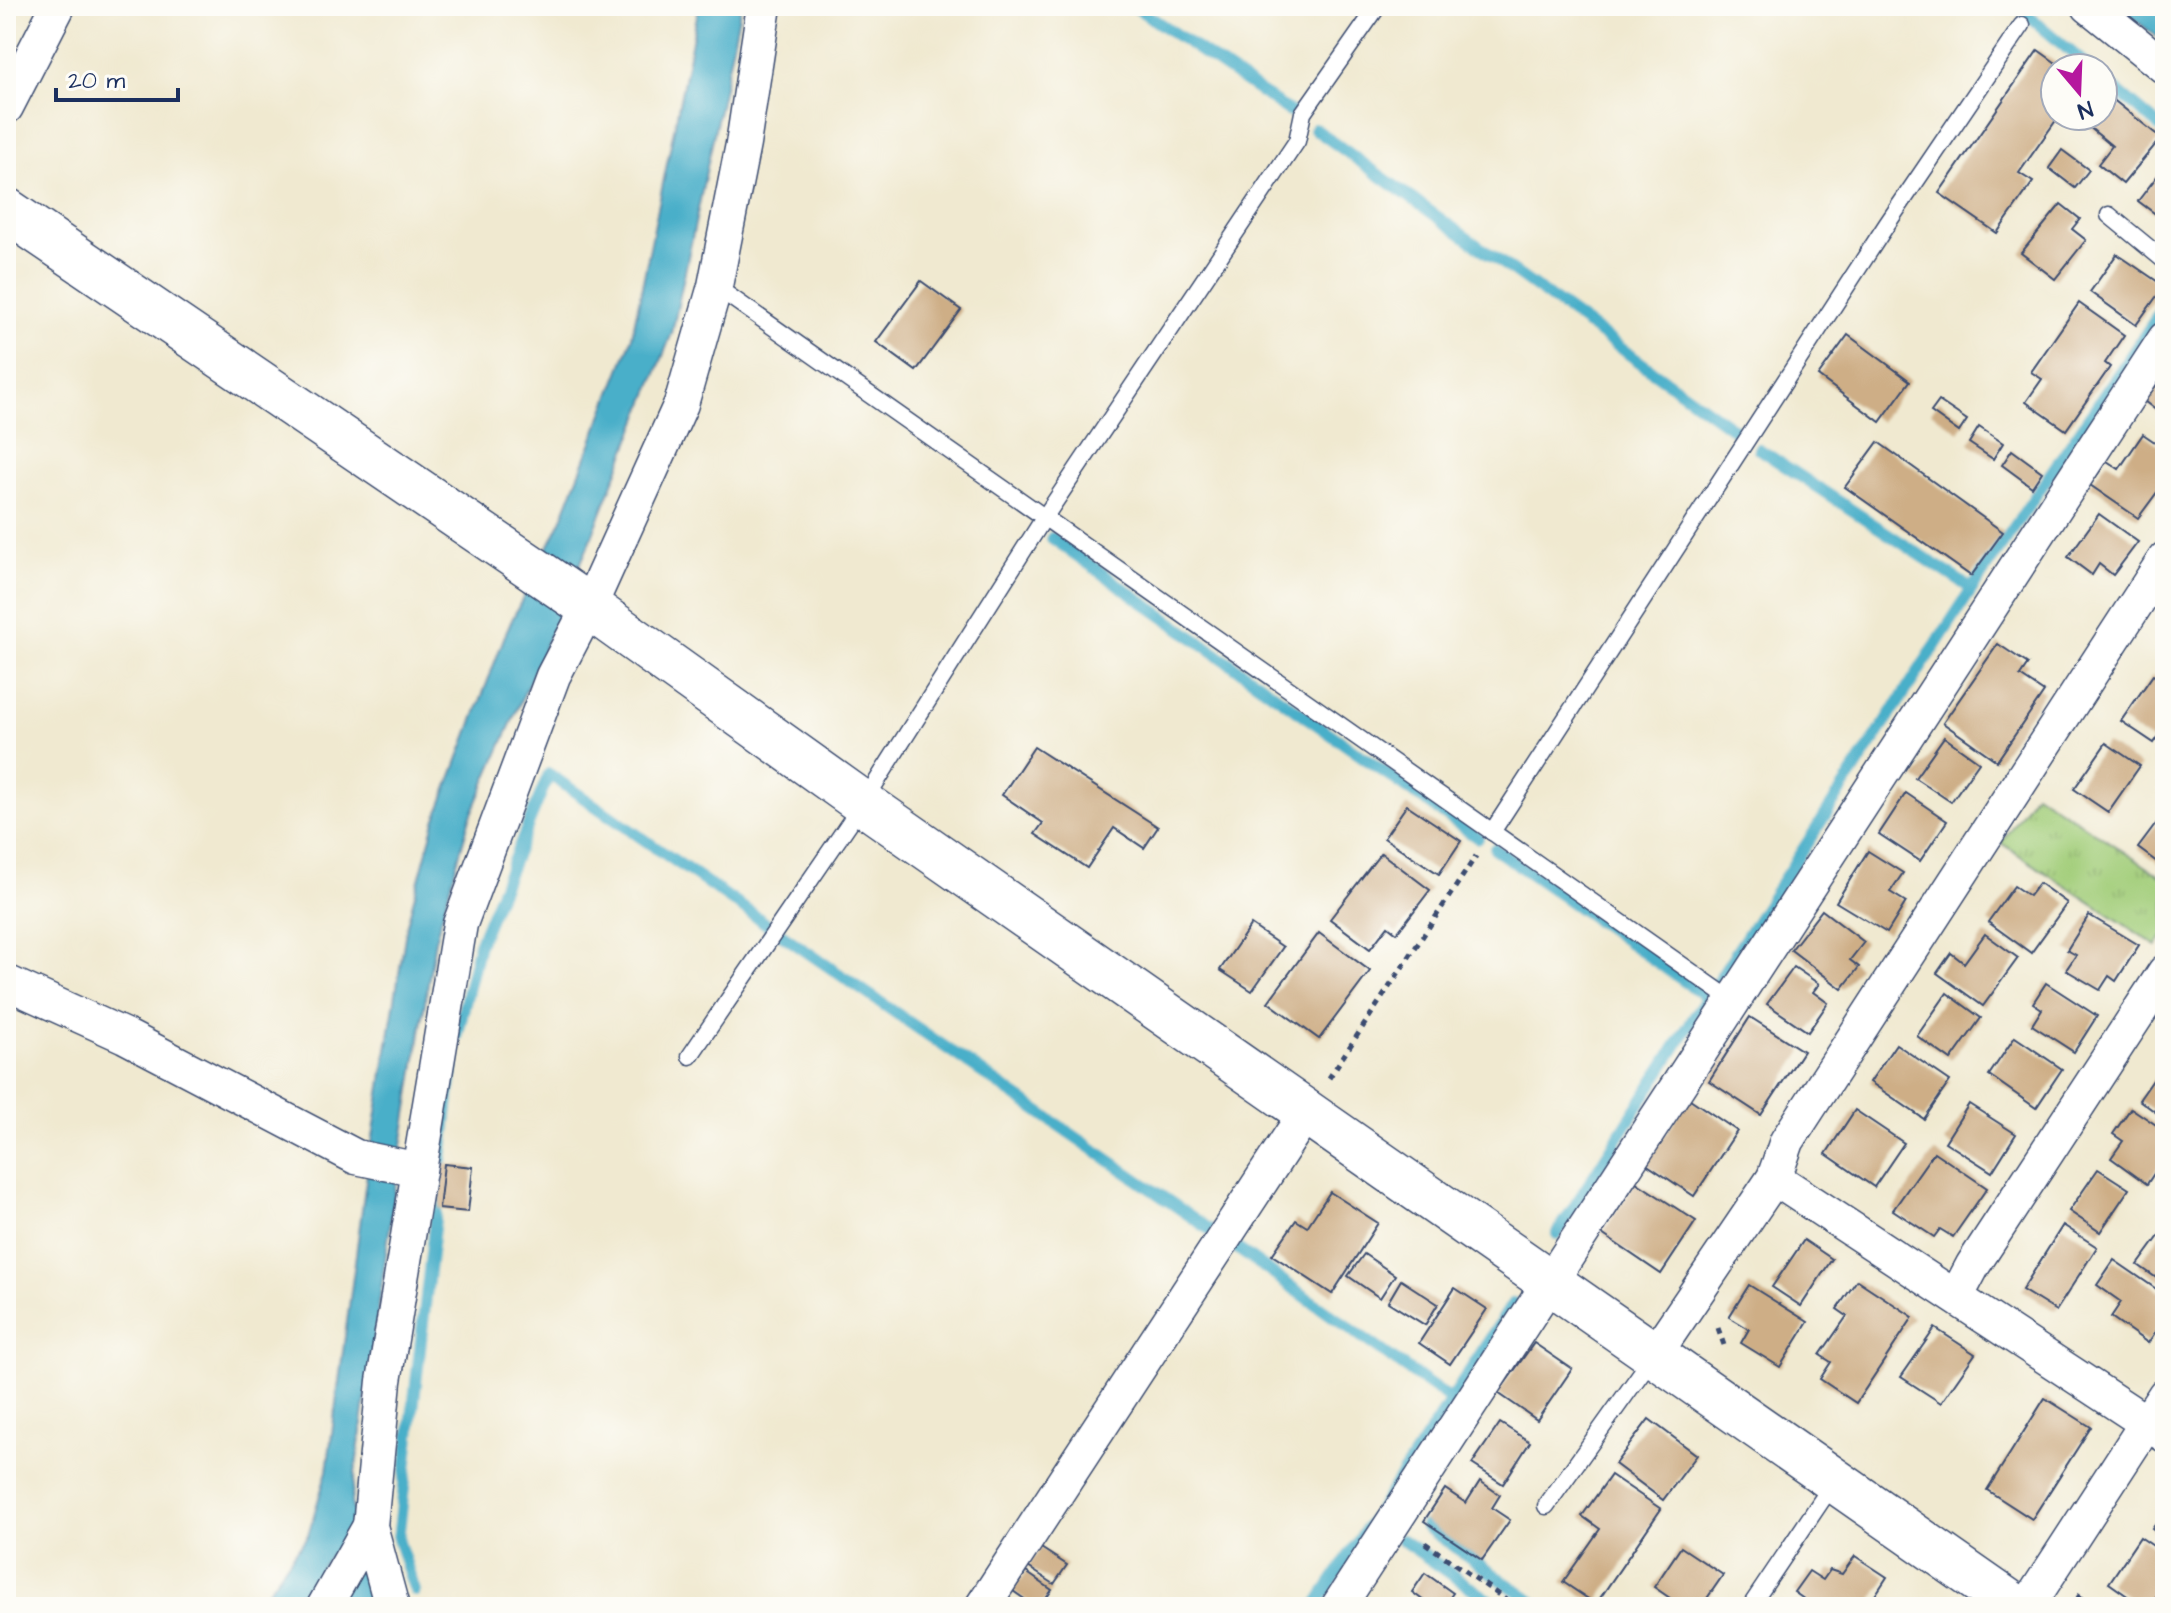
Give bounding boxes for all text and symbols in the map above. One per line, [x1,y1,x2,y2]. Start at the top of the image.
scale bar [56,52,178,102]
north arrow [2039,52,2119,132]
text: 20 m [68,64,125,98]
text: N [2073,93,2097,126]

